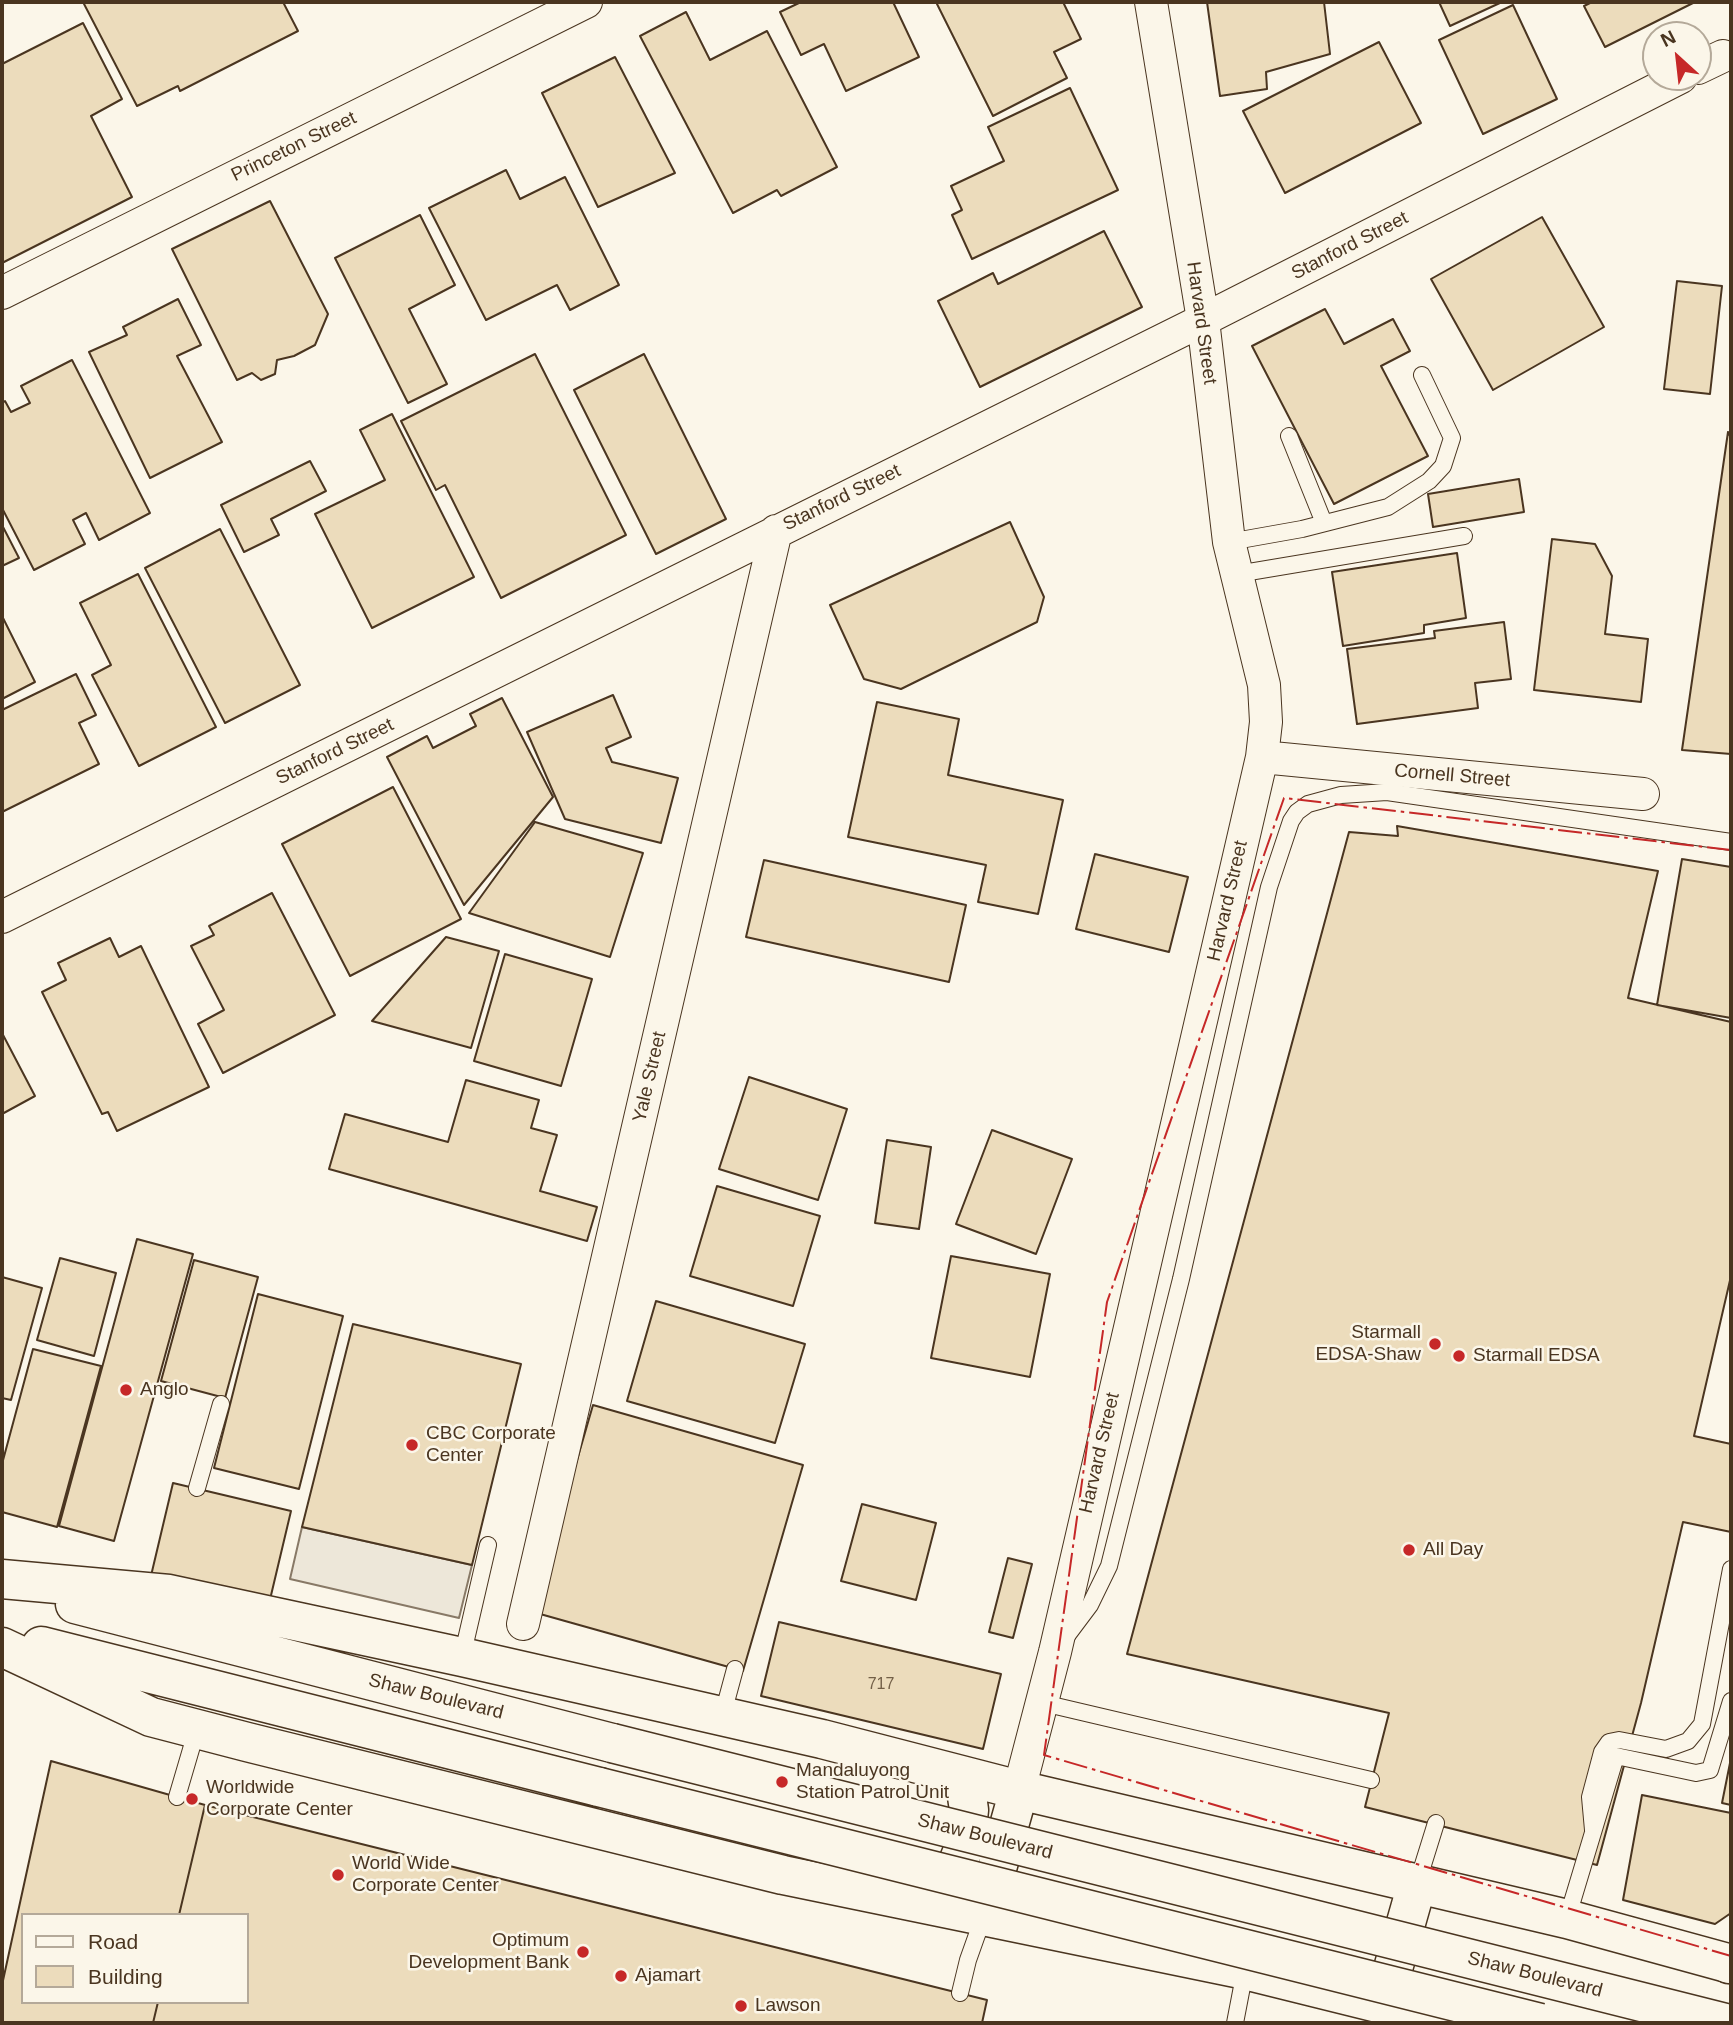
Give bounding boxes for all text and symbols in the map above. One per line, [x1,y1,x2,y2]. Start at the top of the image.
north arrow [1642,21,1712,91]
text: N [1657,26,1679,51]
street label: Princeton Street [228,107,360,187]
street label: Stanford Street [1288,207,1412,285]
street label: Harvard Street [1181,260,1221,386]
street label: Stanford Street [780,460,904,536]
street label: Stanford Street [273,714,397,790]
street label: Cornell Street [1393,760,1511,792]
street label: Harvard Street [1203,838,1253,964]
street label: Yale Street [628,1029,672,1125]
place label: Starmall EDSA-Shaw [1315,1322,1421,1366]
marker: Starmall EDSA-Shaw [1427,1336,1443,1352]
place label: Starmall EDSA [1473,1345,1600,1367]
marker: Starmall EDSA [1451,1348,1467,1364]
place label: Anglo [140,1379,189,1401]
marker: Anglo [118,1382,134,1398]
street label: Harvard Street [1075,1390,1125,1516]
place label: CBC Corporate Center [426,1423,556,1467]
marker: CBC Corporate Center [404,1437,420,1453]
place label: All Day [1423,1539,1483,1561]
marker: All Day [1401,1542,1417,1558]
street label: Shaw Boulevard [366,1669,506,1725]
house number: 717 [868,1675,894,1695]
place label: Mandaluyong Station Patrol Unit [796,1760,949,1804]
marker: Mandaluyong Station Patrol Unit [774,1774,790,1790]
place label: Worldwide Corporate Center [206,1777,353,1821]
marker: Worldwide Corporate Center [184,1791,200,1807]
street label: Shaw Boulevard [915,1809,1055,1865]
place label: World Wide Corporate Center [352,1853,499,1897]
marker: World Wide Corporate Center [330,1867,346,1883]
legend [21,1913,248,2004]
text: Road [88,1930,138,1953]
place label: Optimum Development Bank [408,1930,569,1974]
marker: Optimum Development Bank [575,1944,591,1960]
street label: Shaw Boulevard [1465,1947,1605,2003]
text: Building [88,1965,163,1988]
place label: Ajamart [635,1965,700,1987]
marker: Ajamart [613,1968,629,1984]
place label: Lawson [755,1995,820,2017]
marker: Lawson [733,1998,749,2014]

